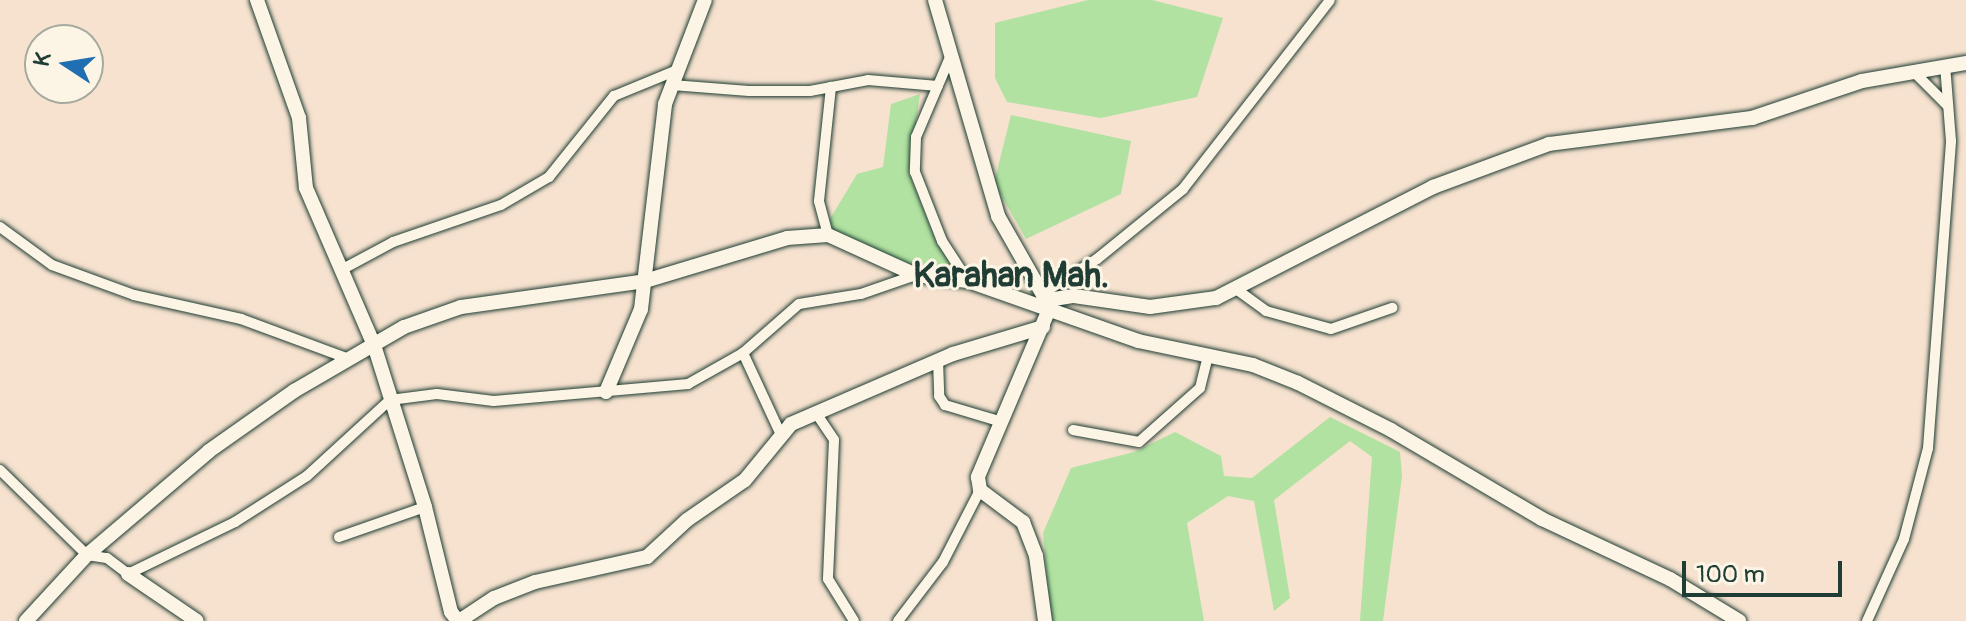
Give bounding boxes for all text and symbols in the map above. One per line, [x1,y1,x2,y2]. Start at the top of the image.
north arrow [24,24,104,104]
text: K [27,50,58,69]
district label: Karahan Mah. [913,254,1109,298]
scale bar [1686,545,1846,595]
text: 100 m [1696,560,1765,589]

